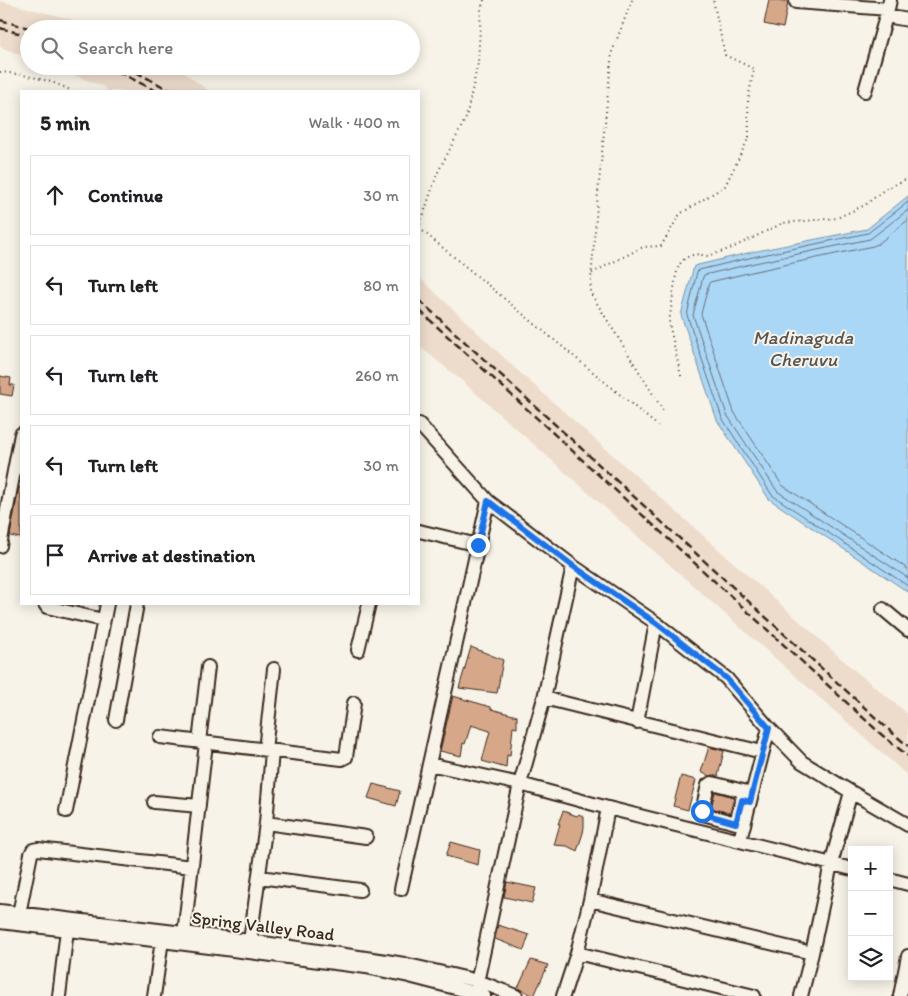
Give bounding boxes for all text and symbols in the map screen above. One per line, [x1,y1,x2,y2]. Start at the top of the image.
search box [20,20,420,75]
icon: search [38,34,66,62]
text: Search here [78,36,173,59]
text: 5 min [40,110,90,135]
text: Walk · 400 m [308,113,400,132]
icon: ahead [41,181,69,209]
text: Continue [88,184,163,207]
text: 30 m [363,186,399,205]
icon: left [41,271,69,299]
text: Turn left [88,274,158,297]
text: 80 m [363,276,399,295]
water label: Madinaguda Cheruvu [753,326,854,371]
icon: left [41,361,69,389]
text: Turn left [88,364,158,387]
text: 260 m [355,366,399,385]
icon: left [41,451,69,479]
text: Turn left [88,454,158,477]
text: 30 m [363,456,399,475]
route end [467,534,490,557]
icon: arrive [41,541,69,569]
text: Arrive at destination [88,544,255,567]
route start [691,800,714,823]
map controls [848,846,893,981]
button: + [848,846,893,891]
button: − [848,891,893,936]
street label: Spring Valley Road [190,906,336,946]
button: layers [848,936,893,981]

